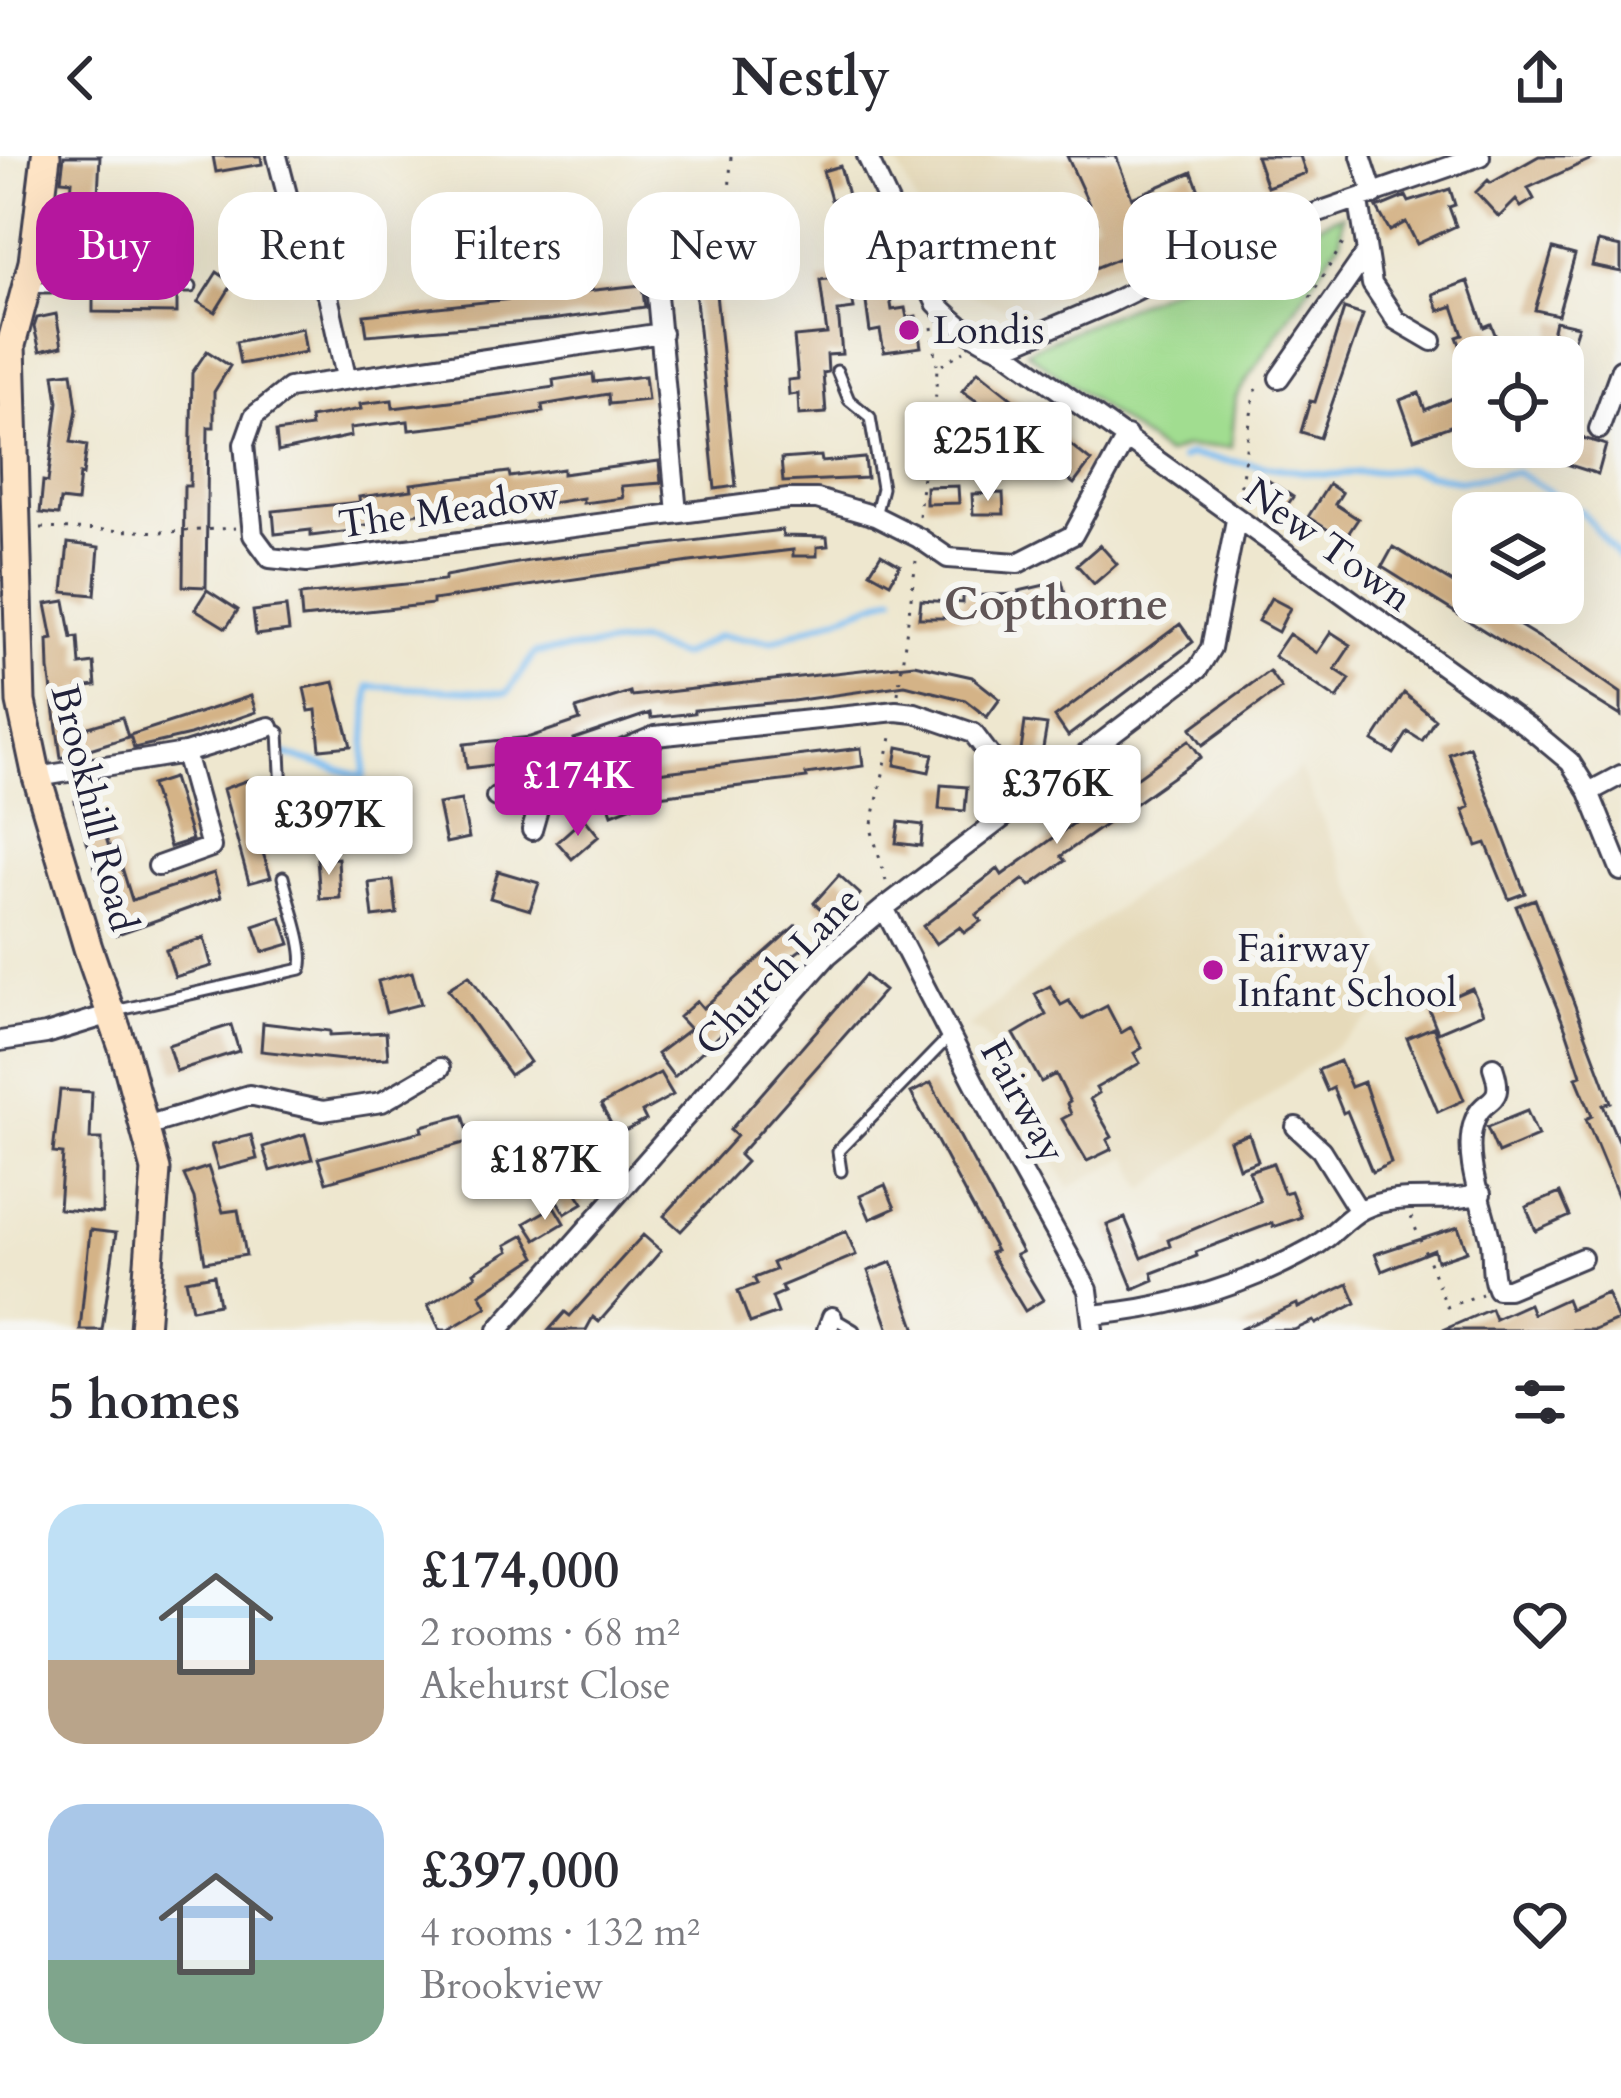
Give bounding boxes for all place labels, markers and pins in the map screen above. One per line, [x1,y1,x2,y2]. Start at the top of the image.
place label: Londis [933,304,1045,357]
marker: Londis [896,317,922,343]
pin: £251K [904,402,1072,504]
pin: £174K [494,737,662,839]
pin: £376K [973,745,1141,847]
pin: £397K [245,776,413,878]
place label: Fairway Infant School [1237,922,1457,1020]
marker: Fairway Infant School [1200,957,1226,983]
pin: £187K [461,1121,629,1223]

